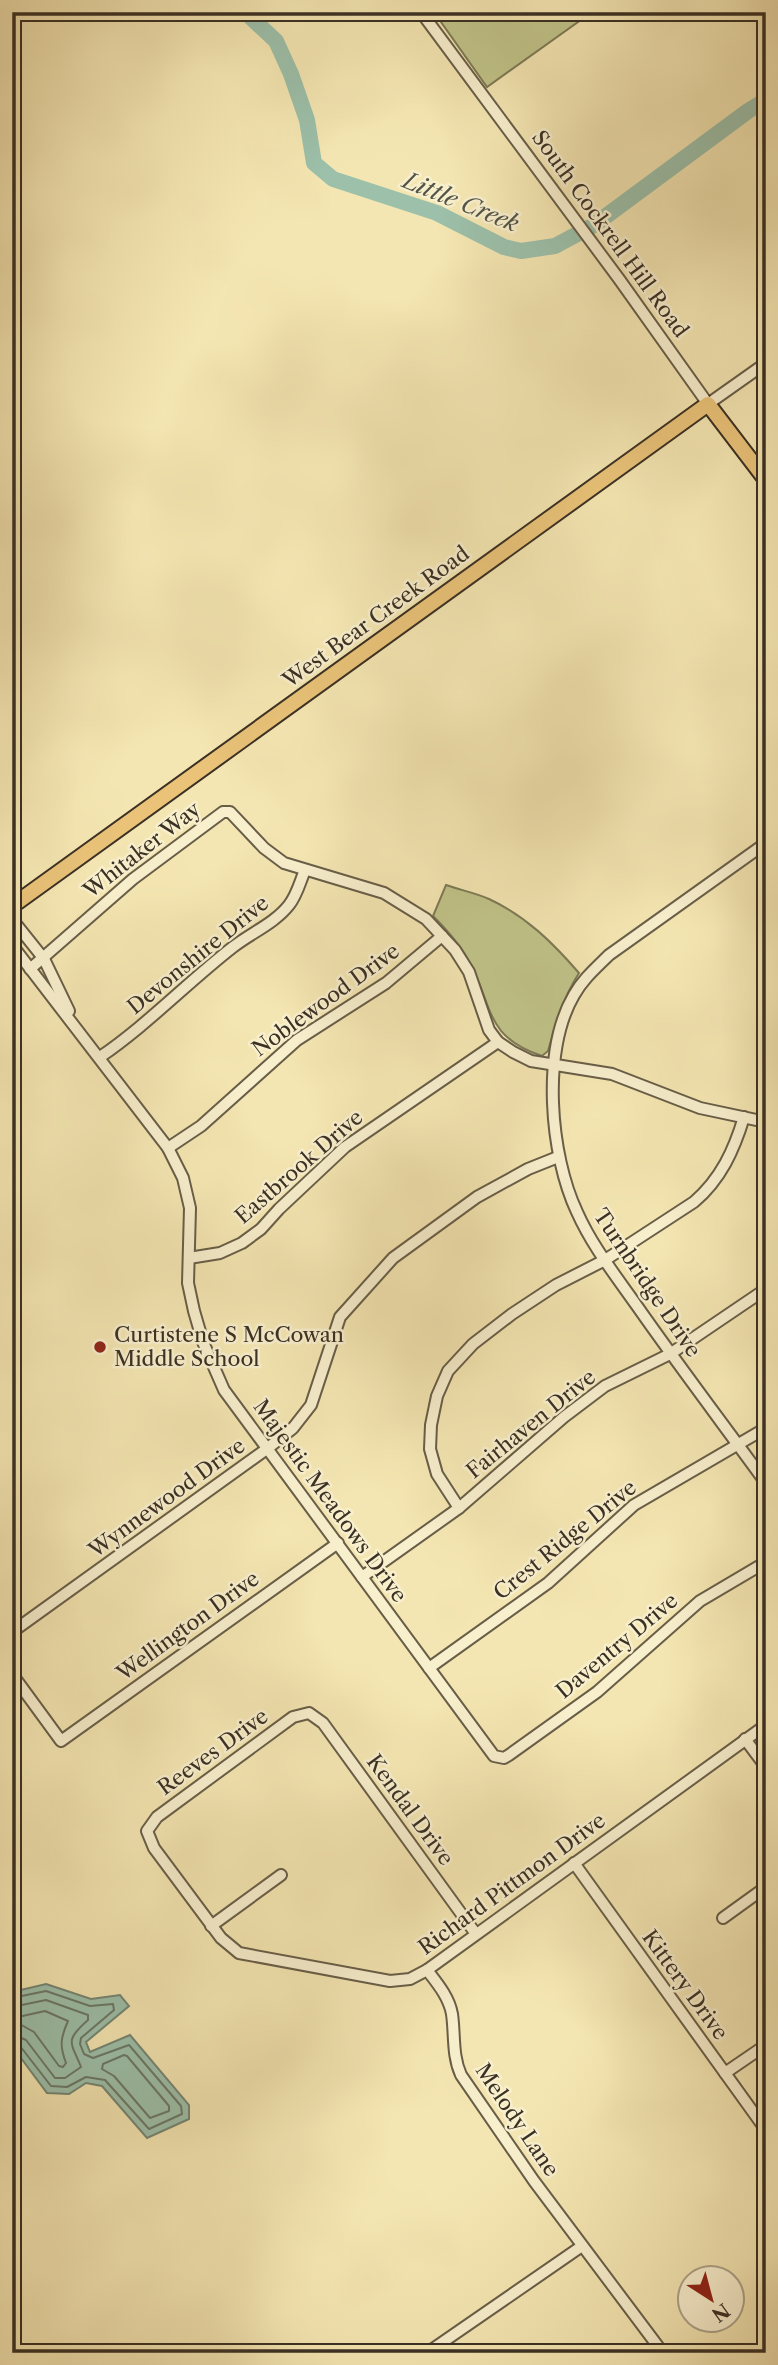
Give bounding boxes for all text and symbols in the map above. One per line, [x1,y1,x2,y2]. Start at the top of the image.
street label: South Cockrell Hill Road [527,125,694,342]
water label: Little Creek [397,165,523,238]
street label: West Bear Creek Road [277,541,474,693]
street label: Whitaker Way [78,796,205,904]
street label: Devonshire Drive [122,890,273,1019]
street label: Noblewood Drive [247,938,404,1061]
street label: Eastbrook Drive [230,1104,368,1229]
street label: Turnbridge Drive [589,1204,706,1362]
place label: Curtistene S McCowan Middle School [114,1322,344,1371]
marker: Curtistene S McCowan Middle School [92,1339,108,1355]
street label: Fairhaven Drive [461,1364,600,1483]
street label: Majestic Meadows Drive [249,1395,412,1607]
street label: Wynnewood Drive [83,1433,250,1563]
street label: Crest Ridge Drive [488,1475,641,1605]
street label: Wellington Drive [111,1566,264,1686]
street label: Daventry Drive [551,1588,682,1704]
street label: Reeves Drive [153,1703,273,1800]
street label: Kendal Drive [362,1749,459,1870]
street label: Richard Pittmon Drive [413,1807,610,1960]
street label: Kittery Drive [637,1925,734,2044]
street label: Melody Lane [471,2059,564,2181]
north arrow [676,2264,746,2334]
text: N [707,2298,734,2327]

